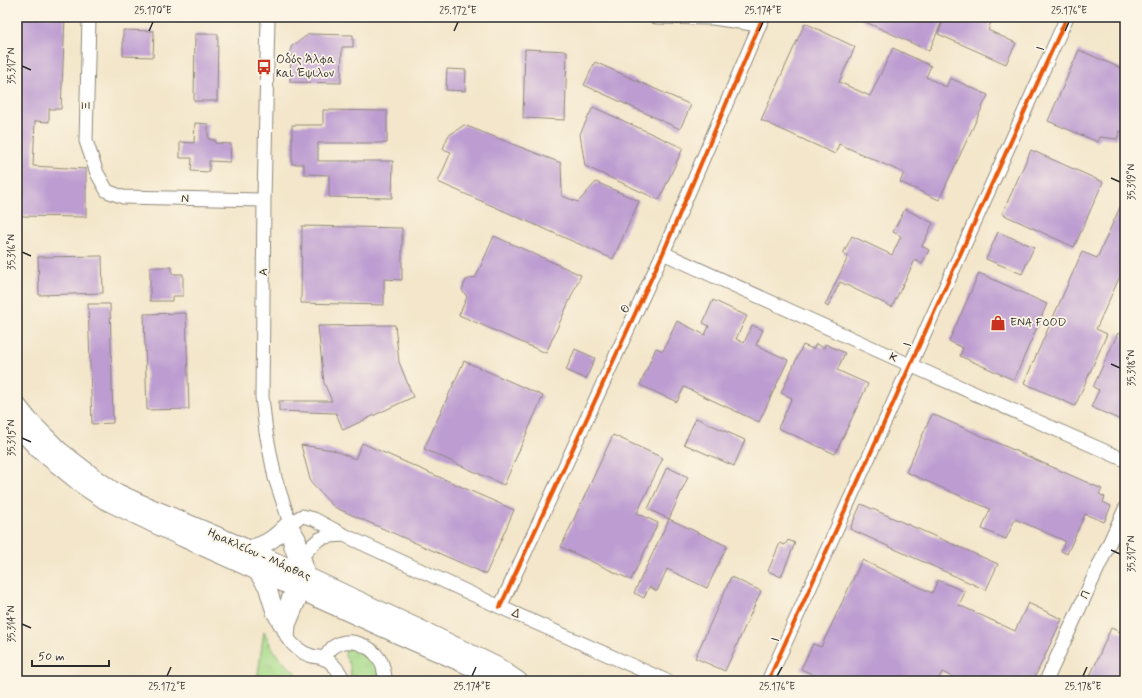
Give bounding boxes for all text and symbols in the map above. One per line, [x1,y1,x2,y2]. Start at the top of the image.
text: 25.170°E [134,4,172,18]
text: 25.172°E [439,4,477,18]
text: 25.174°E [744,4,782,18]
text: 25.176°E [1051,4,1087,18]
street label: Ι [1033,44,1049,54]
text: 35.317°N [5,47,19,84]
place label: Οδός Άλφα και Έψιλον [276,52,335,82]
bus stop icon: Οδός Άλφα και Έψιλον [255,58,273,76]
street label: Ξ [79,101,95,111]
text: 35.319°N [1125,164,1139,200]
street label: Ν [181,191,189,207]
text: 35.316°N [5,234,19,270]
street label: Α [256,268,272,276]
street label: Θ [617,302,635,316]
shop icon: ENA FOOD [989,314,1007,332]
place label: ENA FOOD [1010,315,1066,331]
street label: Ι [900,340,916,350]
street label: Κ [886,349,900,367]
text: 35.318°N [1125,349,1139,386]
text: 35.315°N [5,419,19,456]
street label: Ηρακλείου - Μάρθας [205,525,313,585]
text: 35.317°N [1125,535,1139,572]
street label: Π [1077,588,1095,602]
text: 35.314°N [5,605,19,642]
street label: Δ [509,605,523,623]
street label: Ι [768,635,784,645]
scale bar [32,642,109,668]
text: 50 m [38,649,65,665]
text: 25.172°E [148,680,186,694]
text: 25.174°E [453,680,491,694]
text: 25.176°E [759,680,795,694]
text: 25.178°E [1065,680,1102,694]

